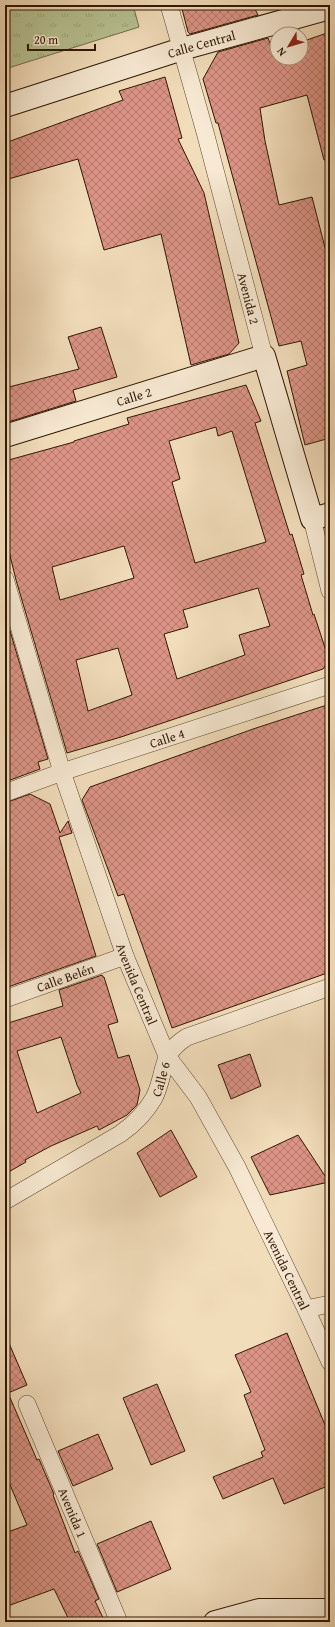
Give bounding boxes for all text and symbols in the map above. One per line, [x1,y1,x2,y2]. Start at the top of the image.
scale bar [28,26,95,52]
street label: Calle Central [165,26,238,63]
north arrow [269,26,309,66]
text: 20 m [34,31,58,48]
text: N [272,44,290,60]
street label: Avenida 2 [232,271,264,326]
street label: Calle 2 [114,382,154,411]
street label: Calle 4 [147,724,187,753]
street label: Avenida Central [111,941,162,1028]
street label: Calle Belén [34,959,98,997]
street label: Calle 6 [147,1059,175,1100]
street label: Avenida Central [259,1227,314,1313]
street label: Avenida 1 [53,1485,91,1541]

